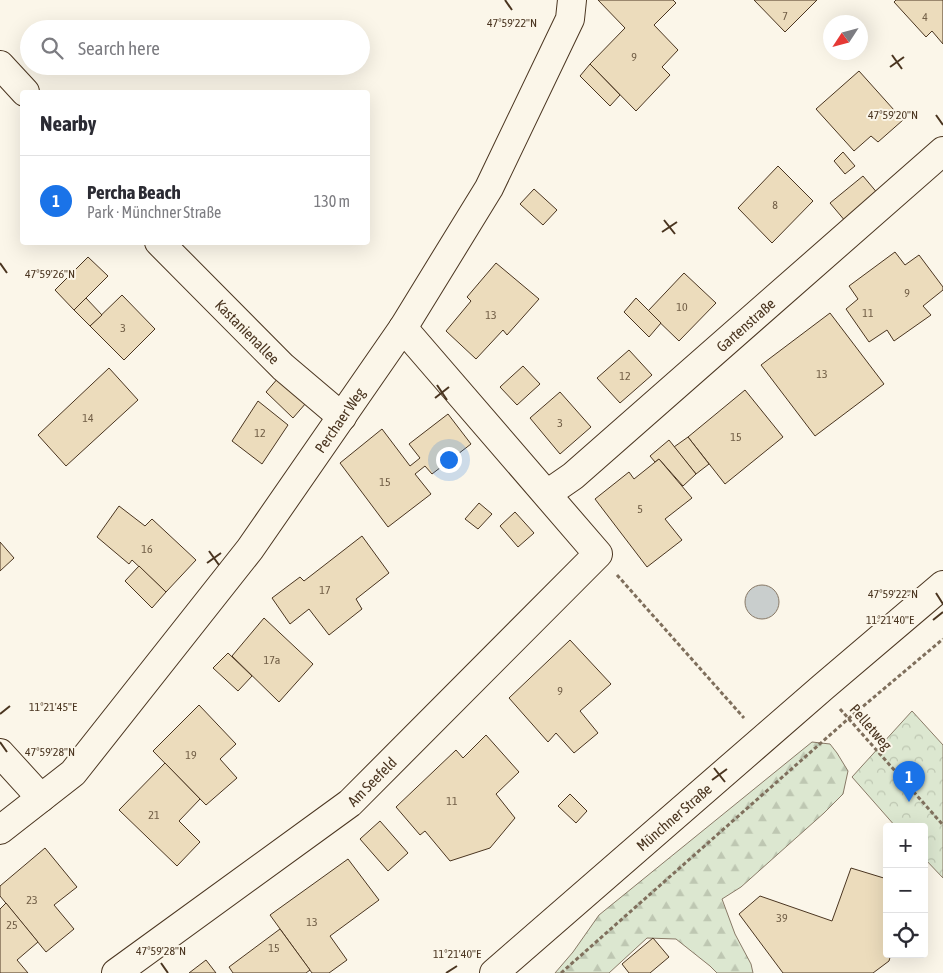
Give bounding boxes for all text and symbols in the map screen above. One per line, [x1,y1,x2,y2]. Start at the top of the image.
house number: 7 [782,9,788,23]
house number: 4 [922,10,928,24]
north arrow [823,15,868,60]
text: 47°59'22"N [487,16,537,30]
search box [20,20,370,75]
icon: search [38,34,66,62]
text: Search here [78,37,160,59]
house number: 9 [631,50,637,64]
text: 47°59'20"N [868,108,918,122]
text: Nearby [40,111,96,135]
text: Percha Beach [87,181,181,203]
text: 1 [52,192,60,210]
text: 130 m [314,192,350,210]
house number: 8 [772,198,778,212]
text: Park · Münchner Straße [87,203,221,221]
text: 47°59'26"N [25,267,75,281]
house number: 9 [904,286,910,300]
street label: Gartenstraße [713,294,778,355]
street label: Kastanienallee [212,296,283,367]
house number: 10 [676,300,688,314]
house number: 11 [862,306,874,320]
house number: 13 [485,308,497,322]
house number: 3 [120,321,126,335]
house number: 13 [816,367,828,381]
house number: 12 [619,369,631,383]
street label: Perchaer Weg [311,384,368,456]
house number: 14 [82,411,94,425]
house number: 3 [557,416,563,430]
house number: 12 [254,426,266,440]
house number: 15 [730,430,742,444]
your location [436,447,462,473]
house number: 15 [379,475,391,489]
house number: 5 [637,502,643,516]
house number: 16 [141,542,153,556]
house number: 17 [319,583,331,597]
text: 47°59'22"N [868,587,918,601]
text: 11°21'40"E [866,613,914,627]
house number: 17a [264,653,280,667]
house number: 9 [557,684,563,698]
text: 11°21'45"E [29,700,77,714]
street label: Pelletweg [847,701,896,754]
text: 47°59'28"N [25,745,75,759]
house number: 19 [185,748,197,762]
street label: Am Seefeld [344,753,400,809]
pin: 1 [893,761,925,802]
street label: Münchner Straße [633,780,715,854]
house number: 11 [446,794,458,808]
house number: 21 [148,808,160,822]
map controls [883,823,928,958]
button: + [883,823,928,868]
button: − [883,868,928,913]
house number: 23 [26,893,38,907]
house number: 39 [776,911,788,925]
button: locate [883,913,928,958]
house number: 13 [306,915,318,929]
house number: 25 [6,918,18,932]
house number: 15 [268,941,280,955]
text: 47°59'28"N [136,944,186,958]
text: 11°21'40"E [433,947,481,961]

